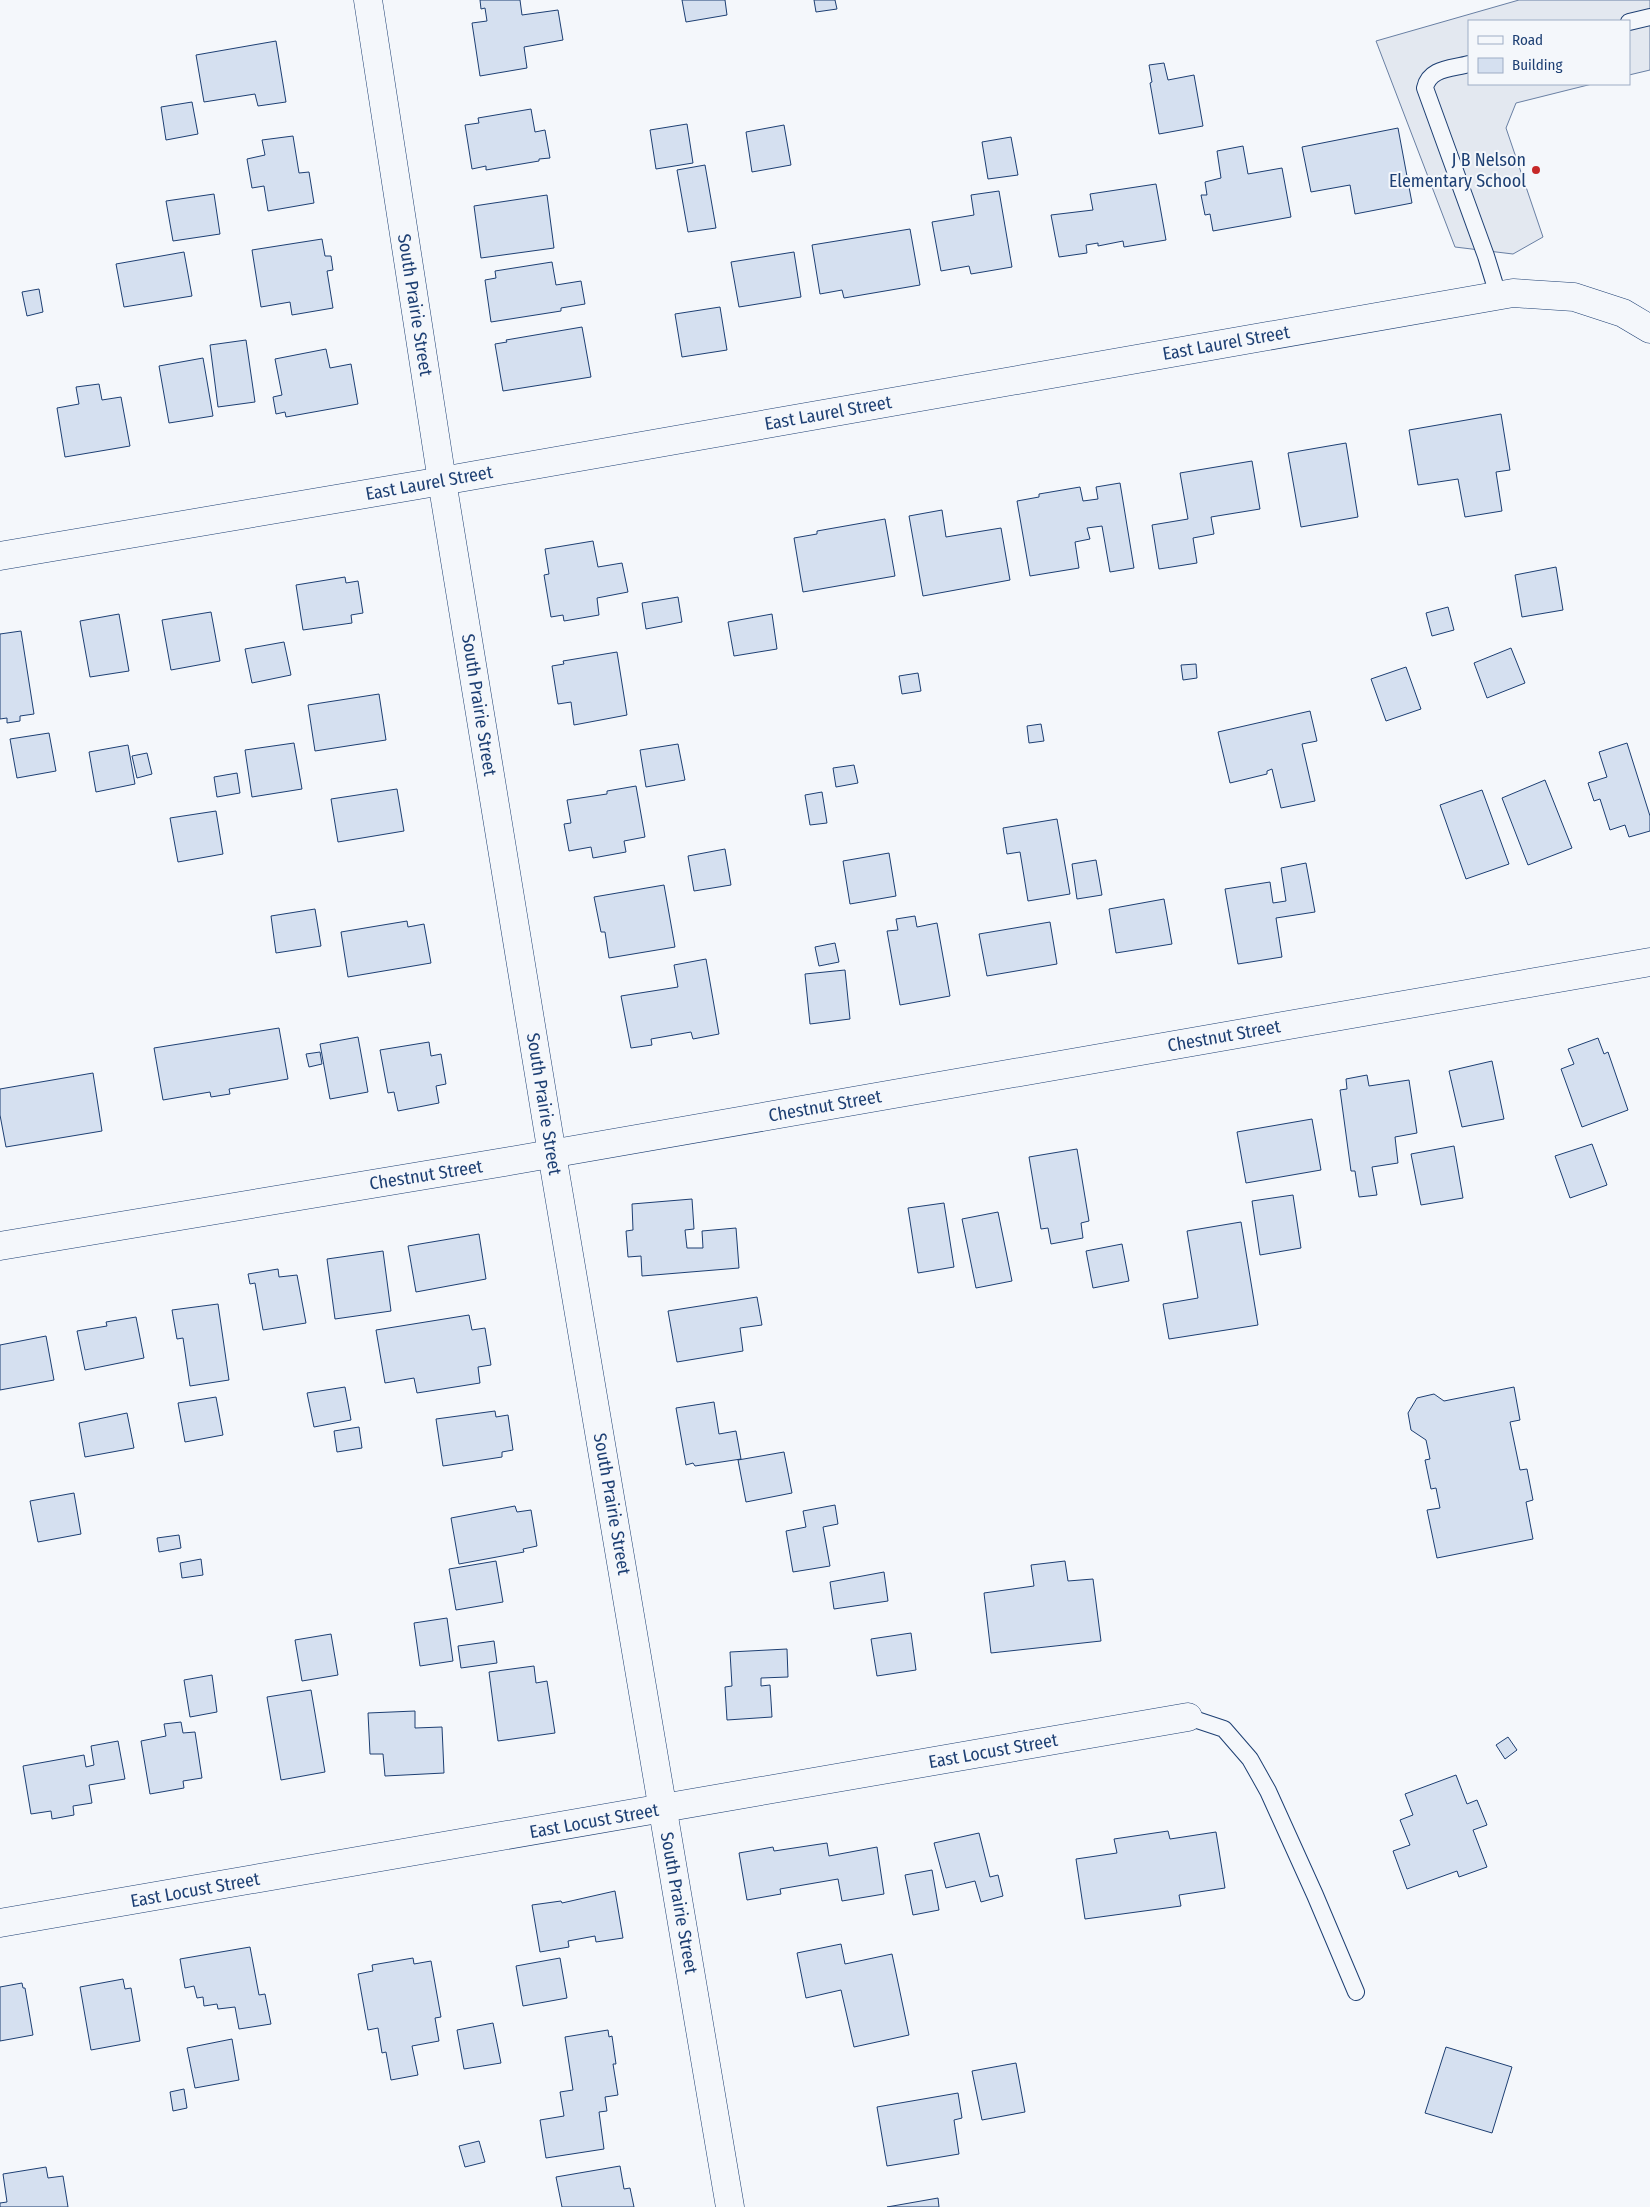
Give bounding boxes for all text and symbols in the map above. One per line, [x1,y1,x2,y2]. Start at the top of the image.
legend [1468,20,1630,85]
text: Road [1512,31,1543,49]
text: Building [1512,56,1563,74]
place label: J B Nelson Elementary School [1389,149,1526,192]
marker: J B Nelson Elementary School [1530,164,1542,176]
street label: South Prairie Street [393,232,437,378]
street label: East Laurel Street [1161,321,1291,365]
street label: East Laurel Street [763,391,893,435]
street label: East Laurel Street [364,461,494,505]
street label: South Prairie Street [457,632,501,778]
street label: Chestnut Street [1166,1015,1282,1057]
street label: South Prairie Street [522,1031,566,1177]
street label: Chestnut Street [767,1085,883,1127]
street label: Chestnut Street [368,1155,484,1195]
street label: South Prairie Street [589,1431,635,1577]
street label: East Locust Street [927,1729,1059,1773]
street label: East Locust Street [528,1799,660,1843]
street label: South Prairie Street [656,1830,702,1976]
street label: East Locust Street [129,1868,261,1912]

